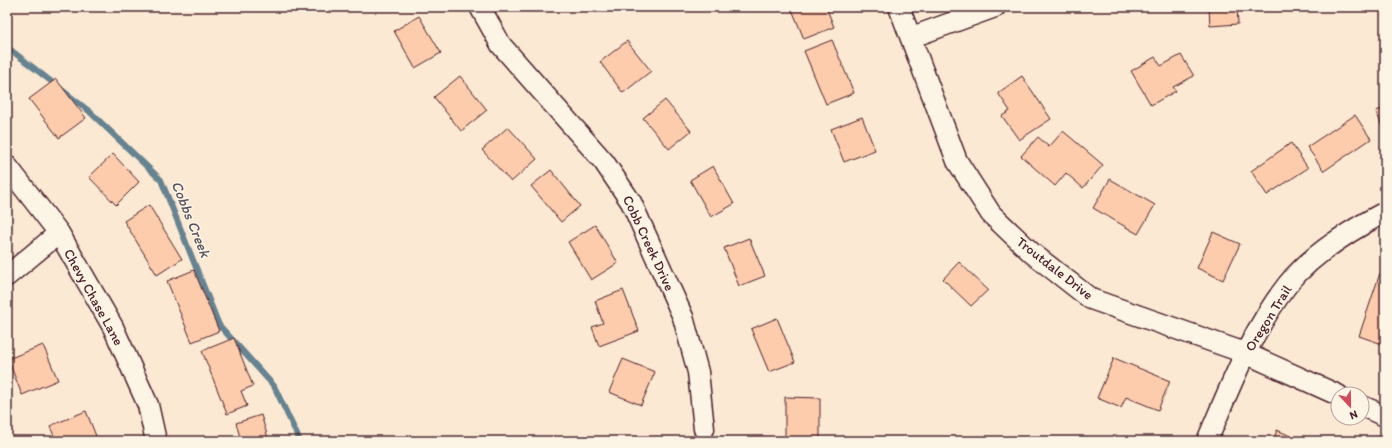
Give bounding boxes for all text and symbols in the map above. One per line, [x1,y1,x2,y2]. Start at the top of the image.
water label: Cobbs Creek [168,178,215,261]
street label: Cobb Creek Drive [619,193,678,294]
street label: Troutdale Drive [1013,233,1097,304]
street label: Chevy Chase Lane [60,246,127,349]
street label: Oregon Trail [1241,282,1295,355]
north arrow [1330,386,1370,426]
text: N [1348,407,1359,422]

